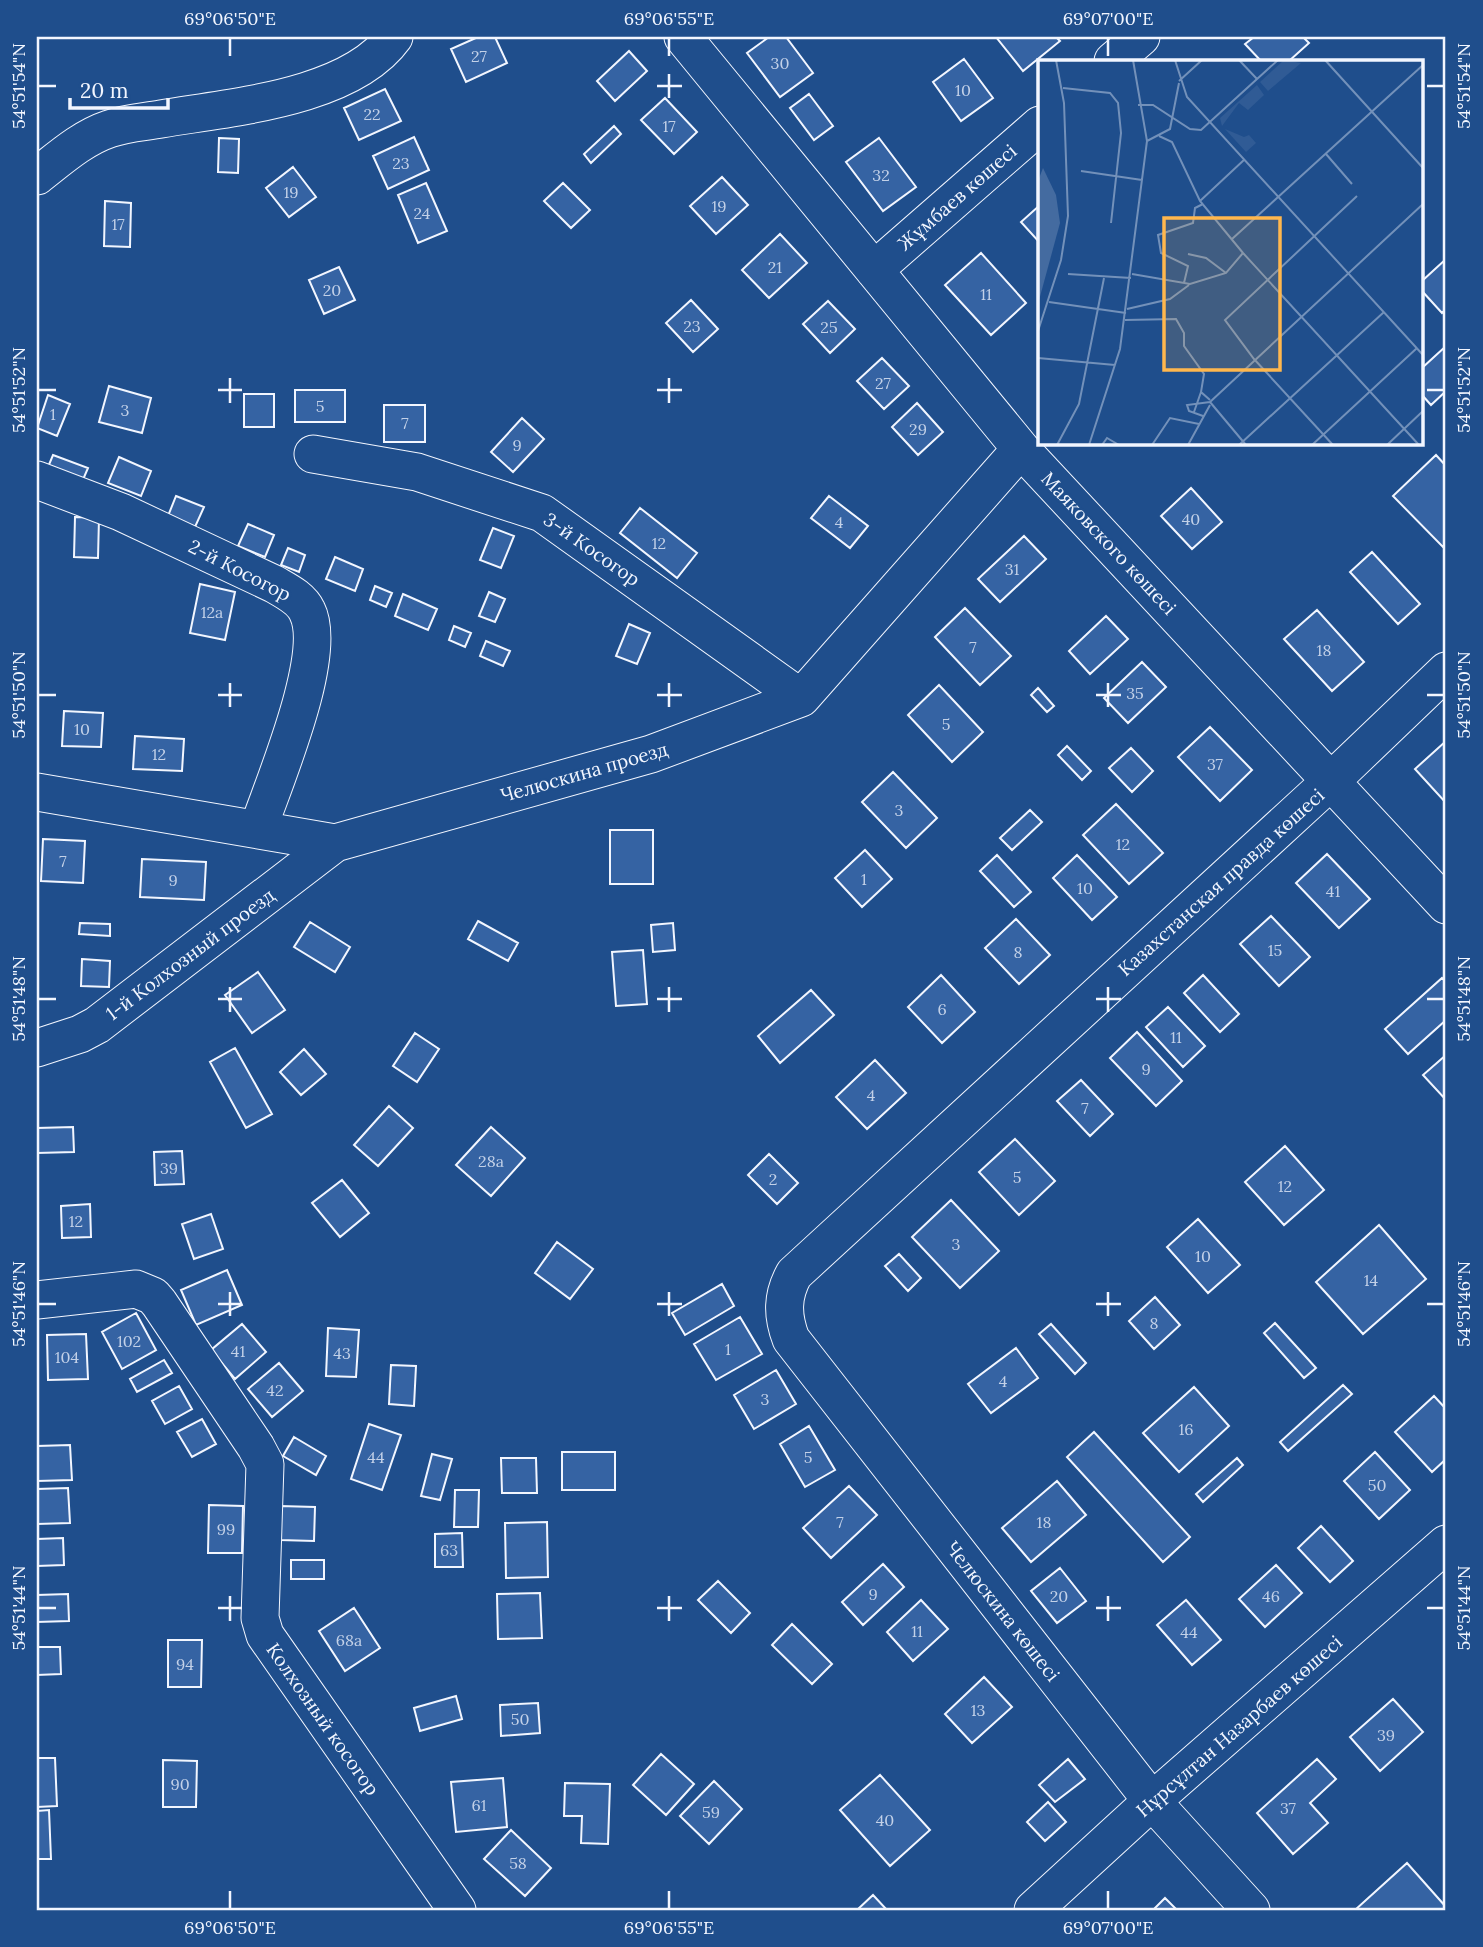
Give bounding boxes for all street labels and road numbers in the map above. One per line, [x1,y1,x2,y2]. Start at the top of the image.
street label: Жұмбаев көшесі [893,139,1021,255]
street label: Маяковского көшесі [1036,466,1182,620]
street label: 3-й Косогор [539,507,645,591]
street label: 2-й Косогор [185,534,295,606]
street label: Челюскина проезд [497,737,671,807]
street label: Казахстанская правда көшесі [1113,783,1329,981]
street label: 1-й Колхозный проезд [101,883,279,1025]
street label: Челюскина көшесі [941,1536,1065,1686]
street label: Нұрсұлтан Назарбаев көшесі [1131,1630,1347,1822]
street label: Колхозный косогор [261,1638,385,1800]

